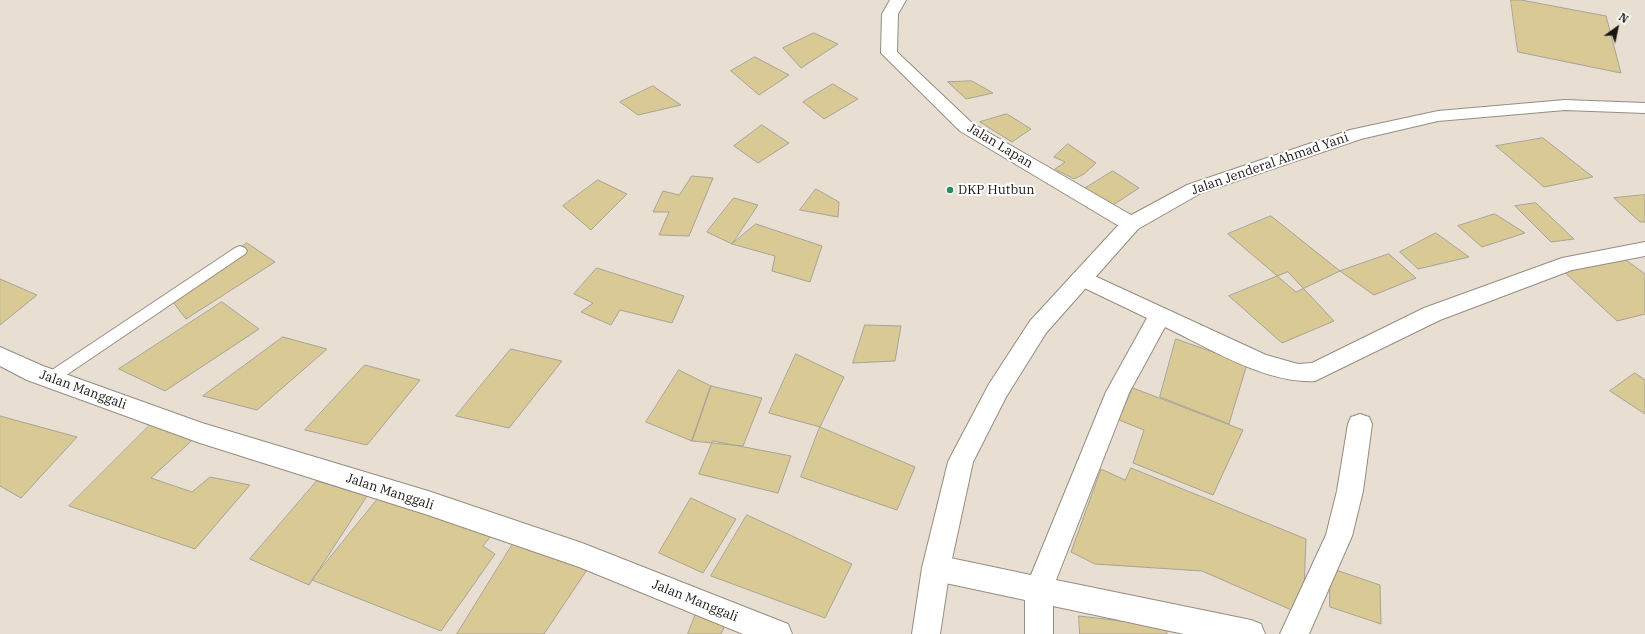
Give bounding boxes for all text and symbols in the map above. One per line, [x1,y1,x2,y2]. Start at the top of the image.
north arrow [1597,8,1637,48]
text: N [1616,10,1631,26]
street label: Jalan Lapan [964,120,1036,172]
street label: Jalan Jenderal Ahmad Yani [1189,130,1351,198]
place label: DKP Hutbun [958,182,1035,198]
marker: DKP Hutbun [945,185,955,195]
street label: Jalan Manggali [37,367,129,413]
street label: Jalan Manggali [344,470,436,514]
street label: Jalan Manggali [650,577,740,625]

